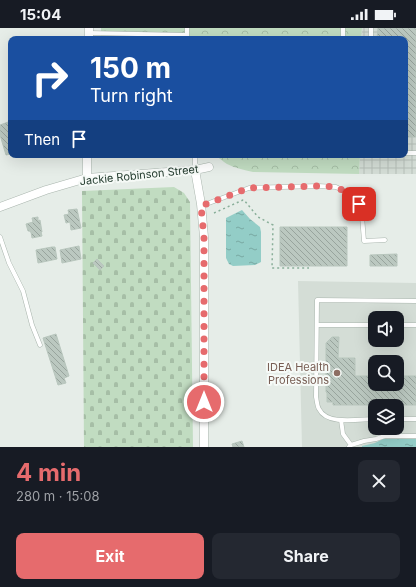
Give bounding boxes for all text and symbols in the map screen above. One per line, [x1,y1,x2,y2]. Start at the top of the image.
text: 15:04 [20,5,61,24]
text: 150 m [90,51,171,85]
icon: right [24,52,76,104]
text: Turn right [90,85,173,106]
icon: arrive [68,128,90,150]
text: Then [24,130,60,149]
street label: Jackie Robinson Street [79,162,199,188]
pin [342,187,376,221]
icon: arrive [348,193,370,215]
map controls [368,311,404,435]
button: sound [368,311,404,347]
button: search [368,355,404,391]
place label: IDEA Health Professions [267,360,329,387]
marker: IDEA Health Professions [332,368,342,378]
position arrow [183,381,225,423]
button: layers [368,399,404,435]
text: 4 min [16,458,81,487]
button: close [358,460,400,502]
text: 280 m · 15:08 [16,488,99,504]
button: Exit [16,533,204,579]
button: Share [212,533,400,579]

